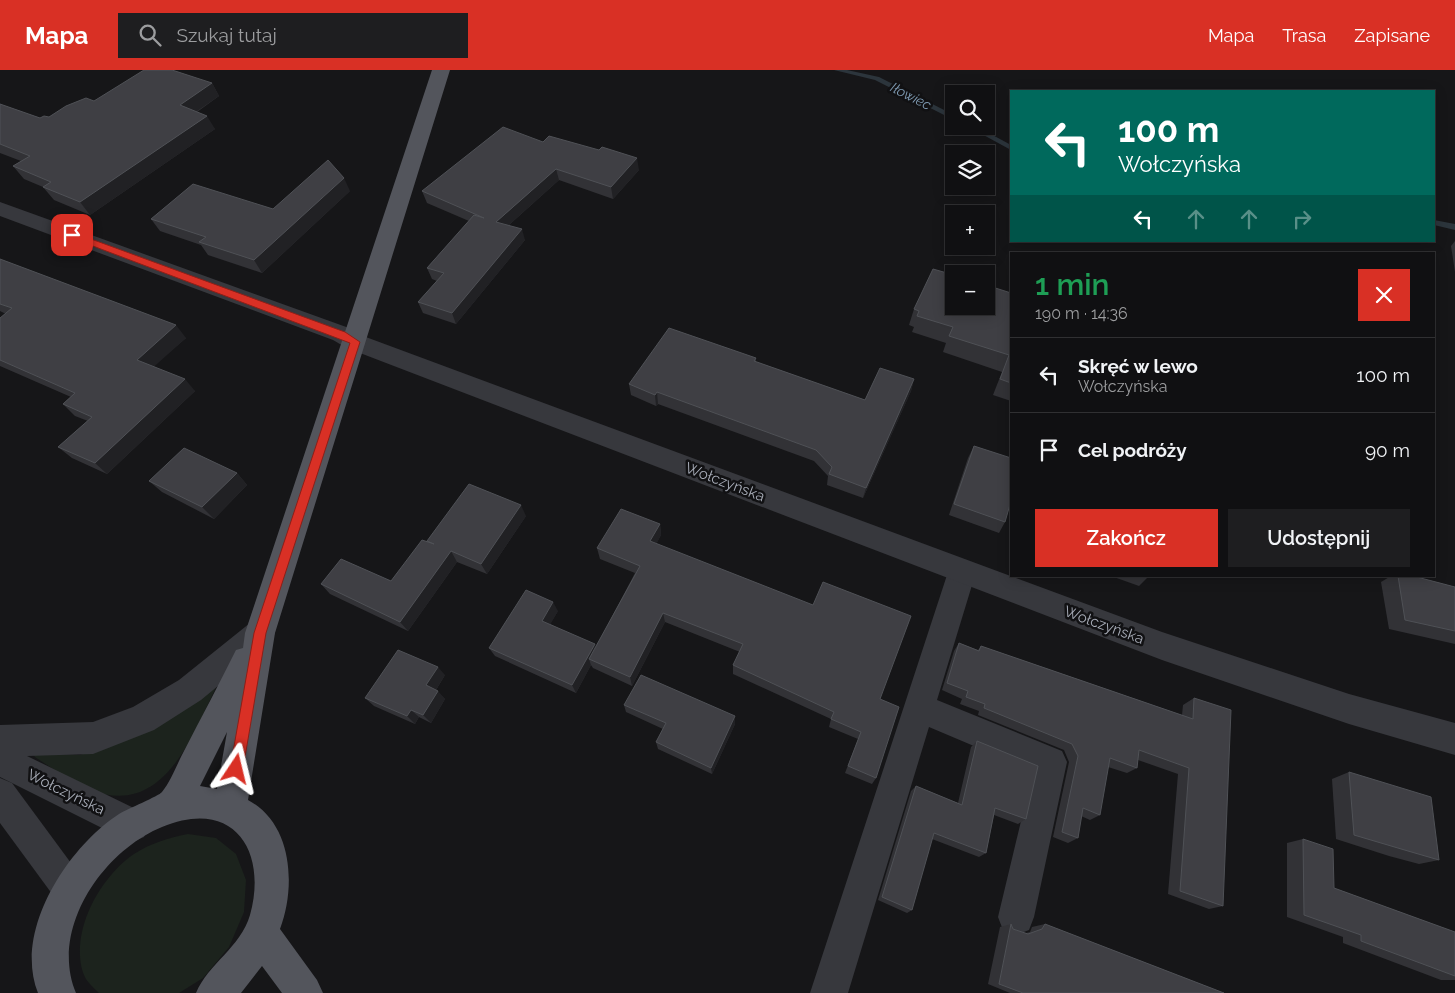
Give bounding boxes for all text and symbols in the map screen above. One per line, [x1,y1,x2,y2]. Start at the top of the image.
search box [118,13,468,58]
text: Mapa [25,21,88,50]
icon: search [136,21,164,49]
text: Szukaj tutaj [176,24,277,46]
text: Mapa [1208,25,1254,46]
text: Trasa [1282,25,1326,46]
text: Zapisane [1354,25,1430,46]
water label: Iłowiec [888,79,935,113]
map controls [945,85,995,315]
button: search [945,85,995,135]
text: 100 m [1118,109,1219,150]
icon: left [1035,110,1100,175]
button: layers [945,145,995,195]
text: Wołczyńska [1118,151,1241,177]
button: + [945,205,995,255]
icon: left [1129,205,1157,233]
icon: ahead [1182,205,1210,233]
icon: ahead [1235,205,1263,233]
icon: right [1288,205,1316,233]
pin [51,214,93,256]
icon: arrive [58,221,86,249]
button: − [945,265,995,315]
text: 1 min [1035,267,1110,302]
button: close [1358,269,1410,321]
text: 190 m · 14:36 [1035,304,1128,323]
text: Skręć w lewo [1078,355,1198,377]
icon: left [1035,361,1063,389]
text: 100 m [1356,364,1410,386]
text: Wołczyńska [1078,377,1167,396]
icon: arrive [1035,436,1063,464]
text: Cel podróży [1078,439,1187,461]
text: 90 m [1365,439,1410,461]
street label: Wołczyńska [683,459,767,505]
button: Zakończ [1035,509,1218,567]
button: Udostępnij [1228,509,1410,567]
street label: Wołczyńska [1062,602,1146,648]
position arrow [209,742,261,794]
street label: Wołczyńska [24,766,108,818]

